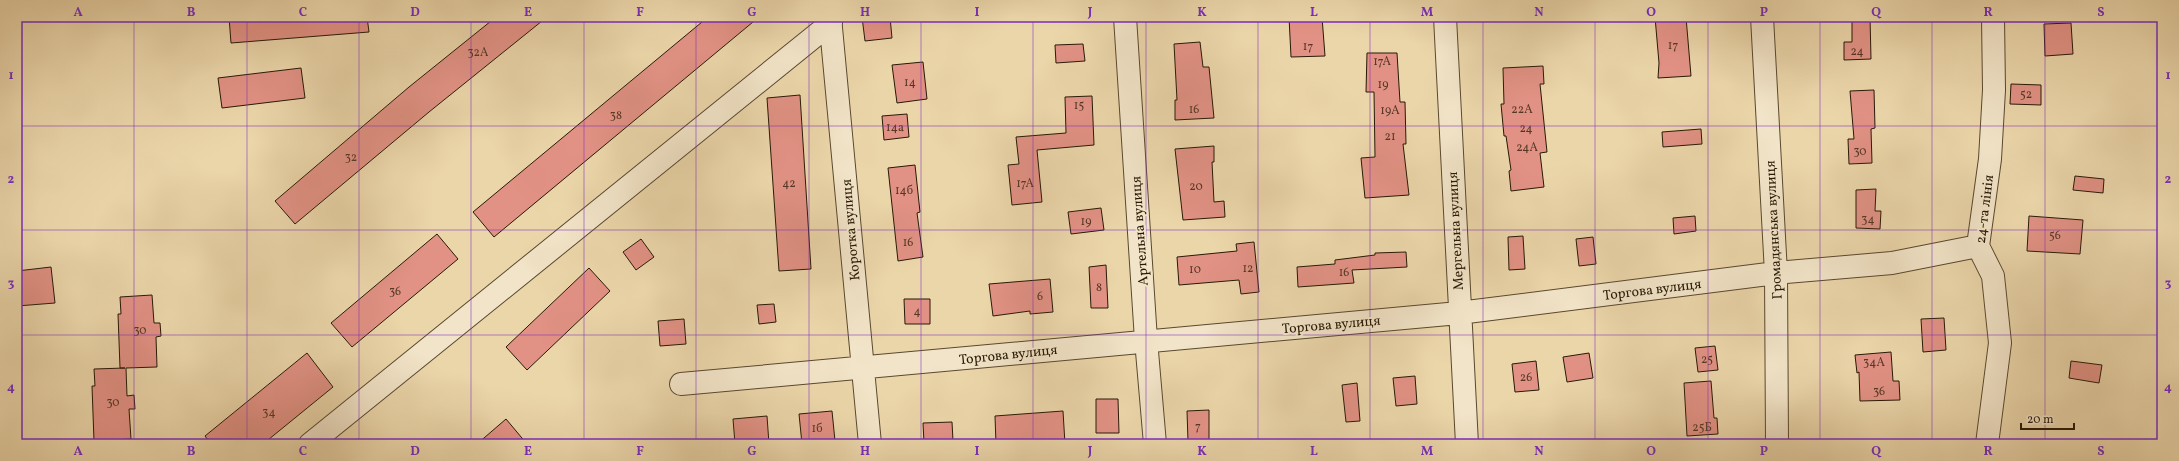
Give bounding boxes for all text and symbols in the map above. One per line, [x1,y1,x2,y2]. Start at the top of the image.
text: A [73,4,83,22]
text: B [187,4,196,22]
text: C [299,4,307,22]
text: D [410,4,420,22]
text: E [524,4,532,22]
text: F [636,4,644,22]
text: G [747,4,757,22]
text: H [860,4,870,22]
text: I [975,4,980,22]
text: J [1087,4,1093,22]
text: K [1197,4,1207,22]
text: L [1310,4,1318,22]
text: M [1421,4,1434,22]
text: N [1534,4,1544,22]
text: O [1646,4,1656,22]
text: P [1760,4,1768,22]
text: Q [1871,4,1882,22]
text: R [1983,4,1993,22]
text: S [2097,4,2105,22]
house number: 17 [1668,38,1678,54]
house number: 17 [1303,39,1313,55]
house number: 24 [1850,44,1864,60]
house number: 32А [467,45,489,61]
house number: 17А [1373,54,1391,70]
text: 1 [8,67,14,85]
text: 1 [2165,67,2171,85]
house number: 14 [904,75,916,91]
house number: 19 [1378,77,1388,93]
house number: 52 [2020,87,2032,103]
house number: 15 [1074,98,1084,114]
house number: 16 [1189,102,1199,118]
house number: 22А [1511,102,1533,118]
house number: 19А [1380,103,1400,119]
house number: 38 [610,108,622,124]
house number: 14а [886,120,904,136]
house number: 24 [1519,121,1533,137]
house number: 21 [1384,129,1396,145]
house number: 24А [1516,140,1538,156]
house number: 30 [1853,144,1867,160]
house number: 32 [345,150,357,166]
street label: Громадянська вулиця [1761,160,1788,300]
text: 2 [8,171,15,189]
street label: Мергельна вулиця [1444,171,1469,291]
text: 2 [2165,171,2172,189]
street label: 24-та лінія [1972,174,1999,245]
street label: Артельна вулиця [1127,175,1154,286]
house number: 42 [782,176,796,192]
house number: 17А [1016,176,1034,192]
street label: Коротка вулиця [838,178,865,281]
house number: 20 [1189,179,1203,195]
house number: 14б [895,183,913,199]
house number: 34 [1861,212,1875,228]
house number: 19 [1081,214,1091,230]
house number: 56 [2049,228,2061,244]
house number: 16 [903,235,913,251]
house number: 12 [1242,261,1254,277]
house number: 10 [1189,262,1201,278]
house number: 16 [1339,265,1349,281]
text: 3 [8,275,15,293]
street label: Торгова вулиця [1602,275,1702,306]
text: 3 [2165,275,2172,293]
house number: 8 [1096,280,1102,296]
house number: 36 [389,284,401,300]
house number: 6 [1037,289,1043,305]
house number: 4 [913,304,921,320]
street label: Торгова вулиця [1281,312,1381,339]
house number: 30 [133,323,147,339]
street label: Торгова вулиця [958,341,1058,370]
house number: 25 [1701,352,1713,368]
house number: 34А [1863,355,1885,371]
house number: 26 [1520,370,1532,386]
text: 4 [7,379,15,397]
text: 4 [2164,379,2172,397]
house number: 36 [1873,384,1885,400]
house number: 30 [106,395,120,411]
house number: 34 [262,405,276,421]
scale bar [2021,405,2074,431]
text: 20 m [2027,412,2054,428]
house number: 7 [1195,419,1201,435]
house number: 25Б [1692,420,1712,436]
house number: 1б [811,421,823,437]
text: A [73,443,83,461]
text: B [187,443,196,461]
text: C [299,443,307,461]
text: D [410,443,420,461]
text: E [524,443,532,461]
text: F [636,443,644,461]
text: G [747,443,757,461]
text: H [860,443,870,461]
text: I [975,443,980,461]
text: J [1087,443,1093,461]
text: K [1197,443,1207,461]
text: L [1310,443,1318,461]
text: M [1421,443,1434,461]
text: N [1534,443,1544,461]
text: O [1646,443,1656,461]
text: P [1760,443,1768,461]
text: Q [1871,443,1882,461]
text: R [1983,443,1993,461]
text: S [2097,443,2105,461]

